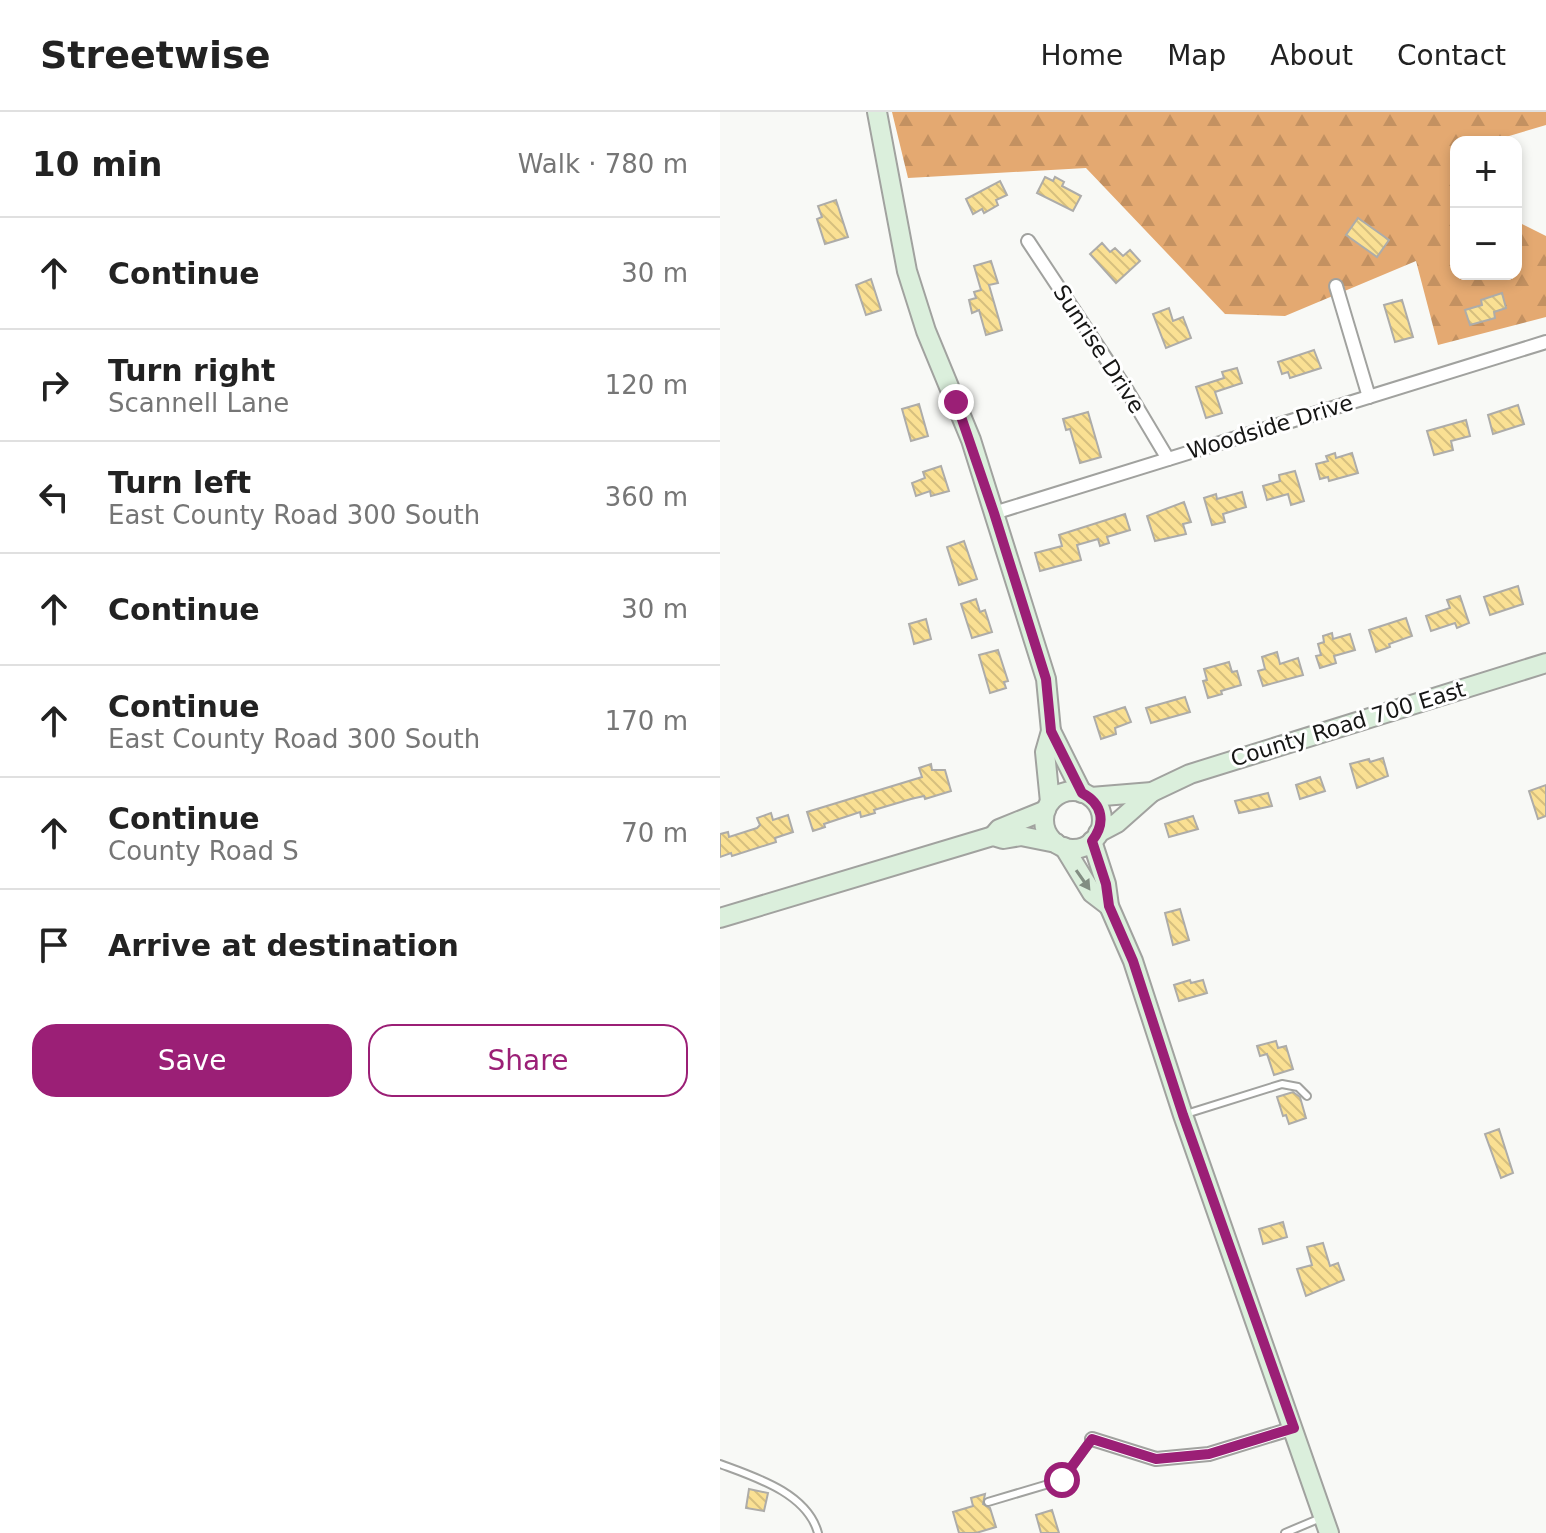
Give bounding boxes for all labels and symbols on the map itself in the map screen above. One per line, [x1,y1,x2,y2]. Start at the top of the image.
street label: Sunrise Drive [1048,280,1150,418]
route end [938,384,974,420]
street label: Woodside Drive [1184,390,1356,464]
street label: County Road 700 East [1228,676,1469,772]
one-way arrow [1075,869,1090,890]
route start [1044,1462,1080,1498]

